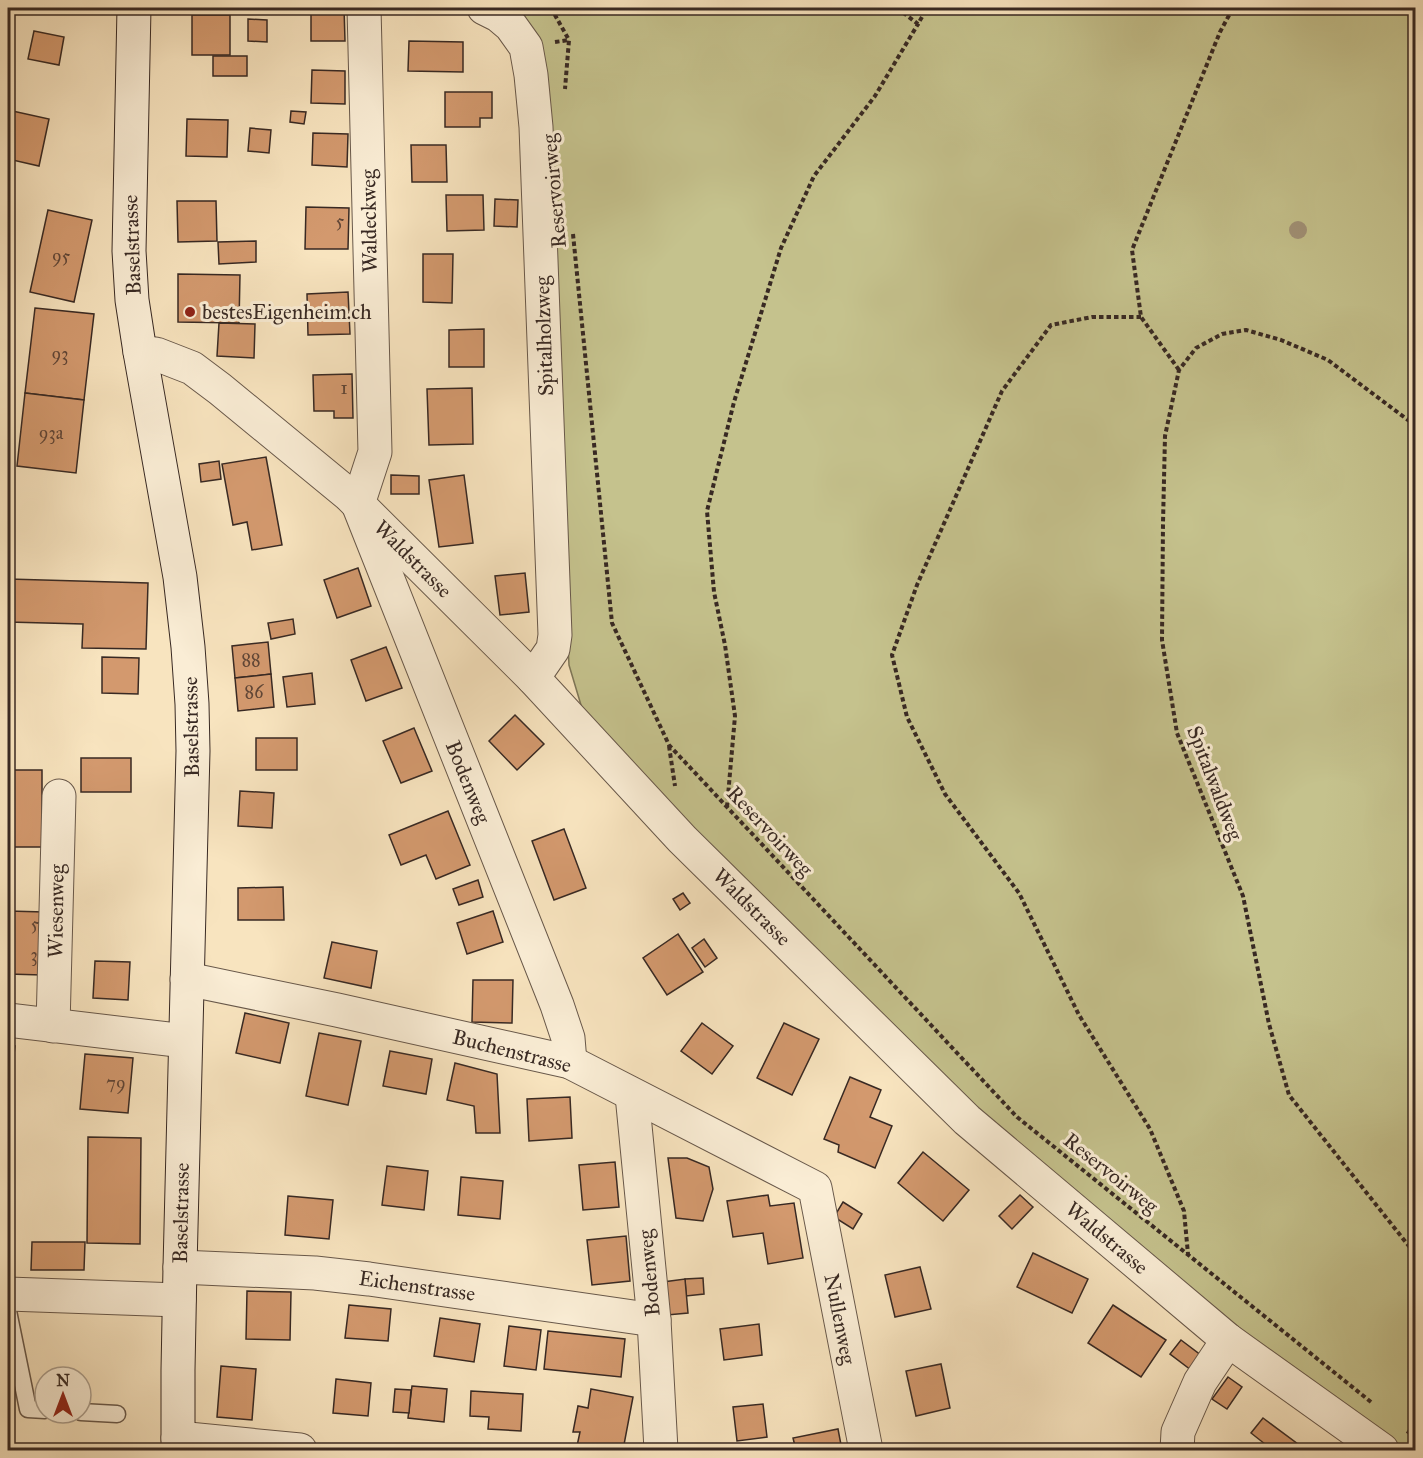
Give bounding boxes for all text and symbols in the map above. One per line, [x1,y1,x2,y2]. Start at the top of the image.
street label: Reservoirweg [536,133,572,249]
street label: Waldeckweg [355,169,383,273]
street label: Baselstrasse [117,194,147,296]
house number: 5 [336,210,345,232]
house number: 95 [52,245,71,267]
street label: Spitalholzweg [529,275,559,396]
place label: bestesEigenheim.ch [202,299,372,325]
marker: bestesEigenheim.ch [183,305,197,319]
house number: 93 [52,343,68,365]
house number: 1 [340,377,348,399]
house number: 93a [39,422,64,444]
street label: Waldstrasse [368,514,458,604]
house number: 88 [241,649,261,671]
street label: Baselstrasse [177,676,205,778]
house number: 86 [245,681,264,703]
street label: Spitalwaldweg [1181,722,1249,844]
street label: Bodenweg [440,737,496,827]
street label: Reservoirweg [721,780,819,882]
street label: Waldstrasse [707,862,797,952]
street label: Wiesenweg [42,864,70,958]
house number: 5 [31,913,40,935]
house number: 3 [30,944,38,966]
street label: Buchenstrasse [450,1024,574,1078]
house number: 79 [106,1072,126,1094]
street label: Reservoirweg [1058,1127,1164,1219]
street label: Baselstrasse [167,1162,195,1264]
street label: Waldstrasse [1060,1196,1154,1280]
street label: Bodenweg [632,1228,666,1318]
street label: Eichenstrasse [357,1265,477,1307]
street label: Nullenweg [818,1271,862,1367]
north arrow [33,1365,93,1425]
text: N [56,1371,70,1390]

